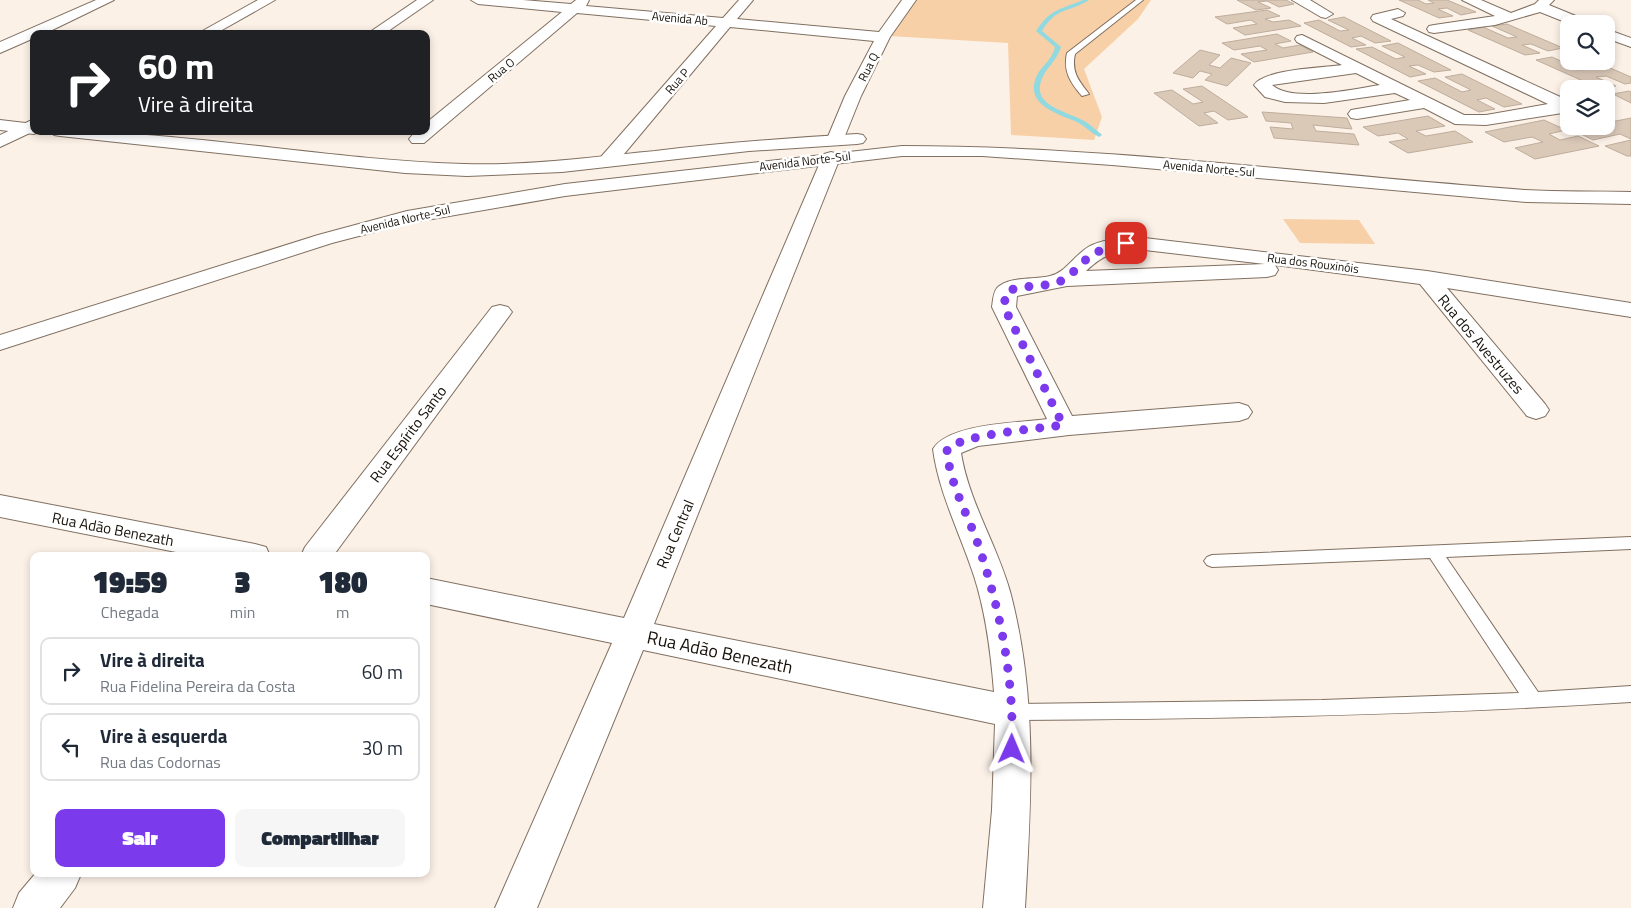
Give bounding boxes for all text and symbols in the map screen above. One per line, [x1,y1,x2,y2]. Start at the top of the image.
street label: Avenida Ab [651,6,709,30]
map controls [1560,15,1615,135]
button: search [1560,15,1615,70]
text: 60 m [138,39,214,93]
street label: Rua Q [853,49,883,85]
icon: right [55,50,120,115]
street label: Rua O [483,53,519,87]
street label: Rua P [660,64,694,98]
button: layers [1560,80,1615,135]
text: Vire à direita [138,87,253,121]
street label: Avenida Norte-Sul [758,146,852,176]
street label: Avenida Norte-Sul [1162,155,1256,181]
street label: Avenida Norte-Sul [358,199,452,239]
pin [1105,222,1147,264]
icon: arrive [1112,229,1140,257]
street label: Rua dos Rouxinóis [1266,248,1360,278]
street label: Rua dos Avestruzes [1432,289,1530,399]
street label: Rua Espírito Santo [364,381,452,487]
street label: Rua Central [650,496,700,572]
street label: Rua Adão Benezath [50,506,176,552]
text: 19:59 [93,559,167,605]
text: 3 [234,559,251,605]
text: 180 [318,559,367,605]
text: Chegada [101,600,159,624]
text: min [230,600,255,624]
text: m [336,600,349,624]
street label: Rua Adão Benezath [645,623,795,681]
text: Vire à direita [100,645,205,674]
icon: right [57,657,85,685]
text: 60 m [362,657,403,686]
text: Rua Fidelina Pereira da Costa [100,674,295,698]
text: Vire à esquerda [100,721,228,750]
position arrow [985,722,1037,774]
icon: left [57,733,85,761]
text: 30 m [362,733,403,762]
text: Rua das Codornas [100,750,221,774]
button: Sair [55,809,225,867]
button: Compartilhar [235,809,405,867]

